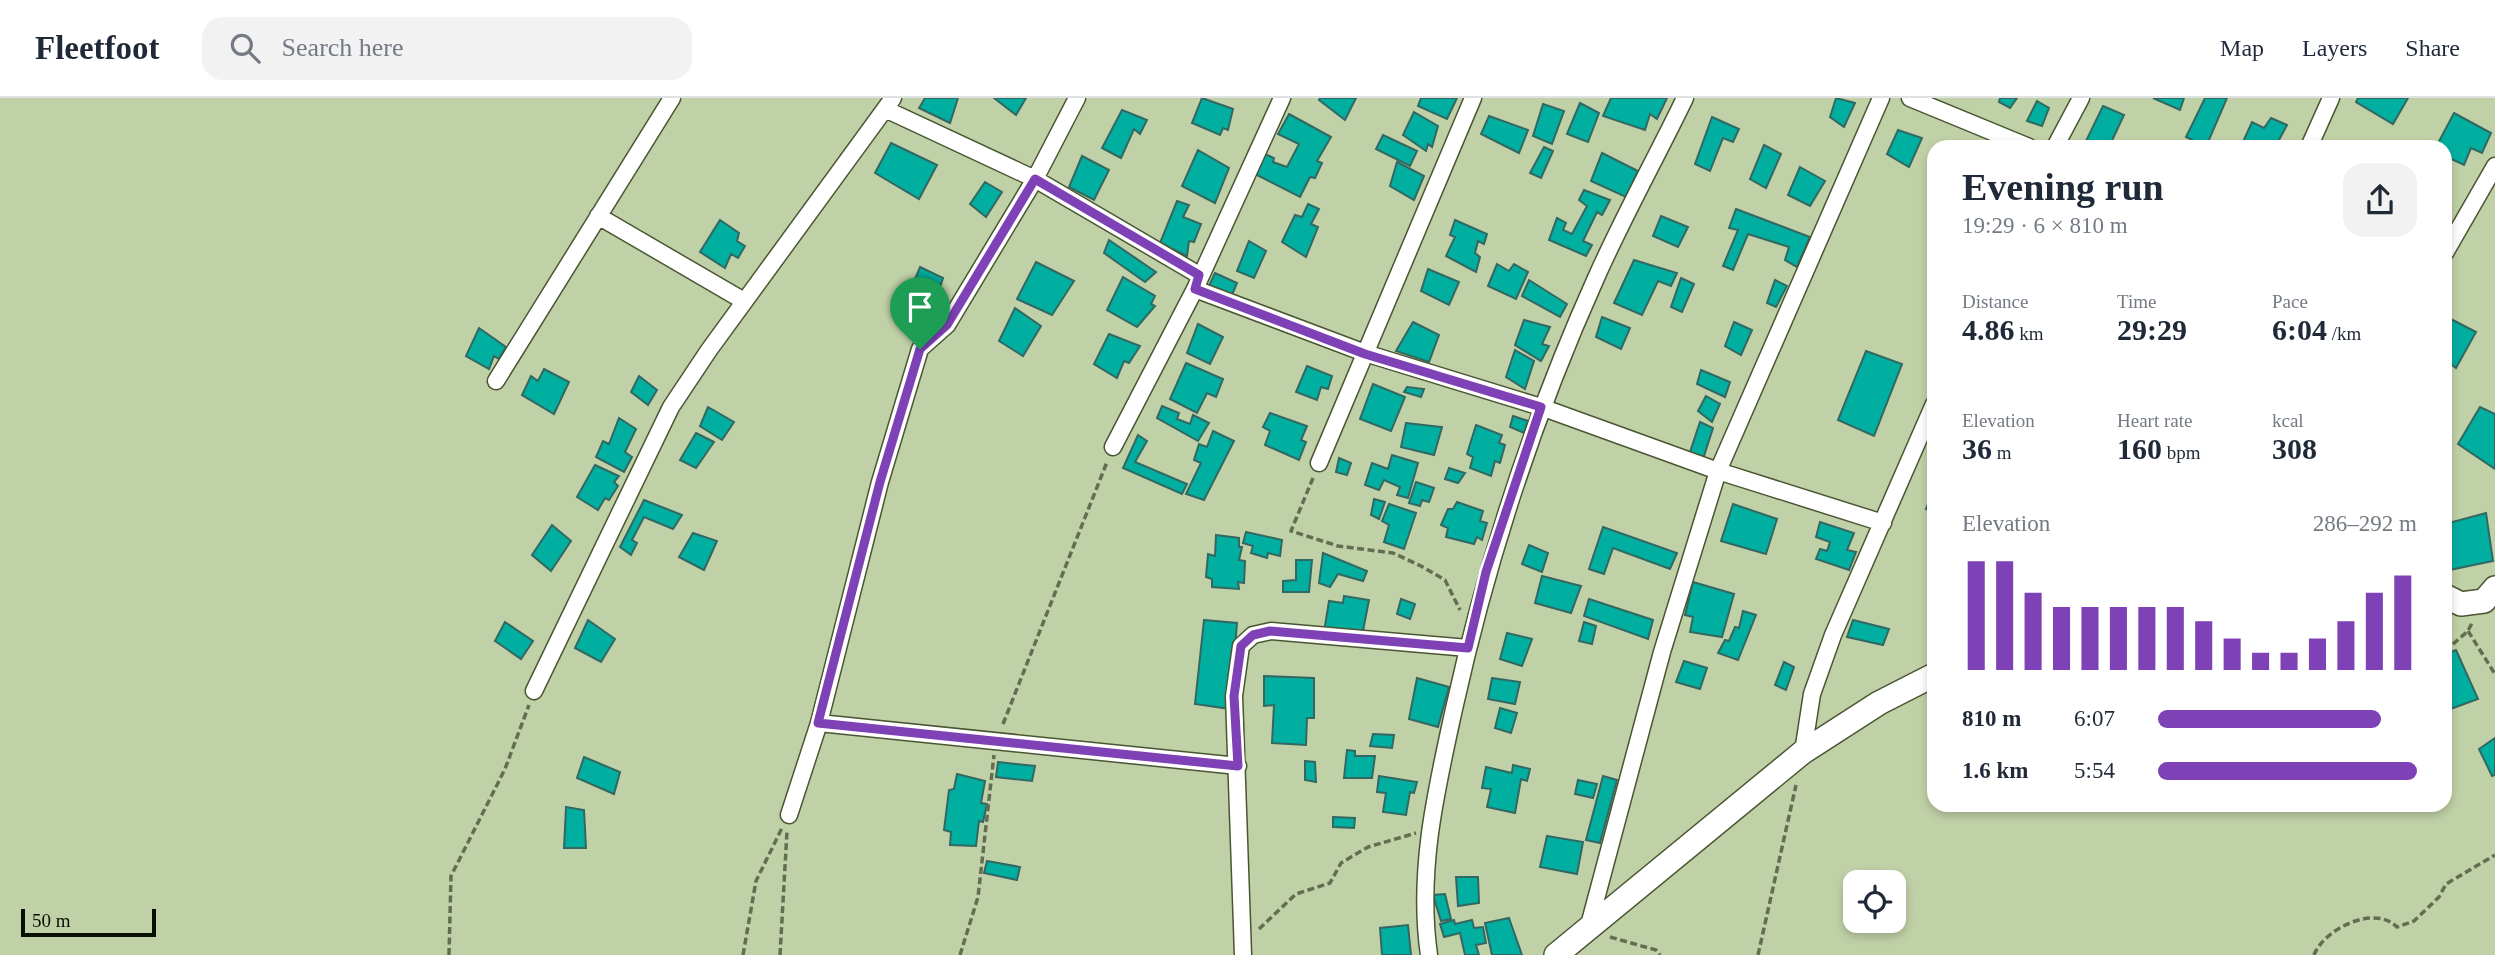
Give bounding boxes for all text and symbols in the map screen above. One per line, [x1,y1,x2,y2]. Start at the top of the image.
search box [202,17,692,80]
icon: search [226,29,264,67]
text: Fleetfoot [35,30,160,66]
text: Search here [282,33,404,62]
text: Map [2220,35,2264,61]
text: Layers [2302,35,2367,61]
text: Share [2405,35,2460,61]
button: share [2343,163,2417,237]
text: Evening run [1962,166,2164,208]
text: 19:29 · 6 × 810 m [1962,213,2128,238]
pin [890,277,950,349]
icon: arrive [901,288,939,326]
text: Distance [1962,291,2028,312]
text: Time [2117,291,2156,312]
text: Pace [2272,291,2308,312]
text: 4.86 [1962,313,2015,346]
text: 29:29 [2117,313,2187,346]
text: 6:04 [2272,313,2327,346]
text: km [2015,323,2044,344]
text: /km [2327,323,2361,344]
text: Elevation [1962,410,2035,431]
text: Heart rate [2117,410,2192,431]
text: kcal [2272,410,2304,431]
text: 36 [1962,432,1992,465]
text: 160 [2117,432,2162,465]
text: 308 [2272,432,2317,465]
text: m [1992,442,2012,463]
text: bpm [2162,442,2201,463]
text: Elevation [1962,511,2050,536]
text: 286–292 m [2313,511,2417,536]
text: 810 m [1962,706,2021,731]
text: 6:07 [2074,706,2115,731]
text: 1.6 km [1962,758,2028,783]
text: 5:54 [2074,758,2115,783]
map controls [1843,870,1906,933]
button: locate [1843,870,1906,933]
scale bar [21,906,156,938]
text: 50 m [32,910,71,931]

